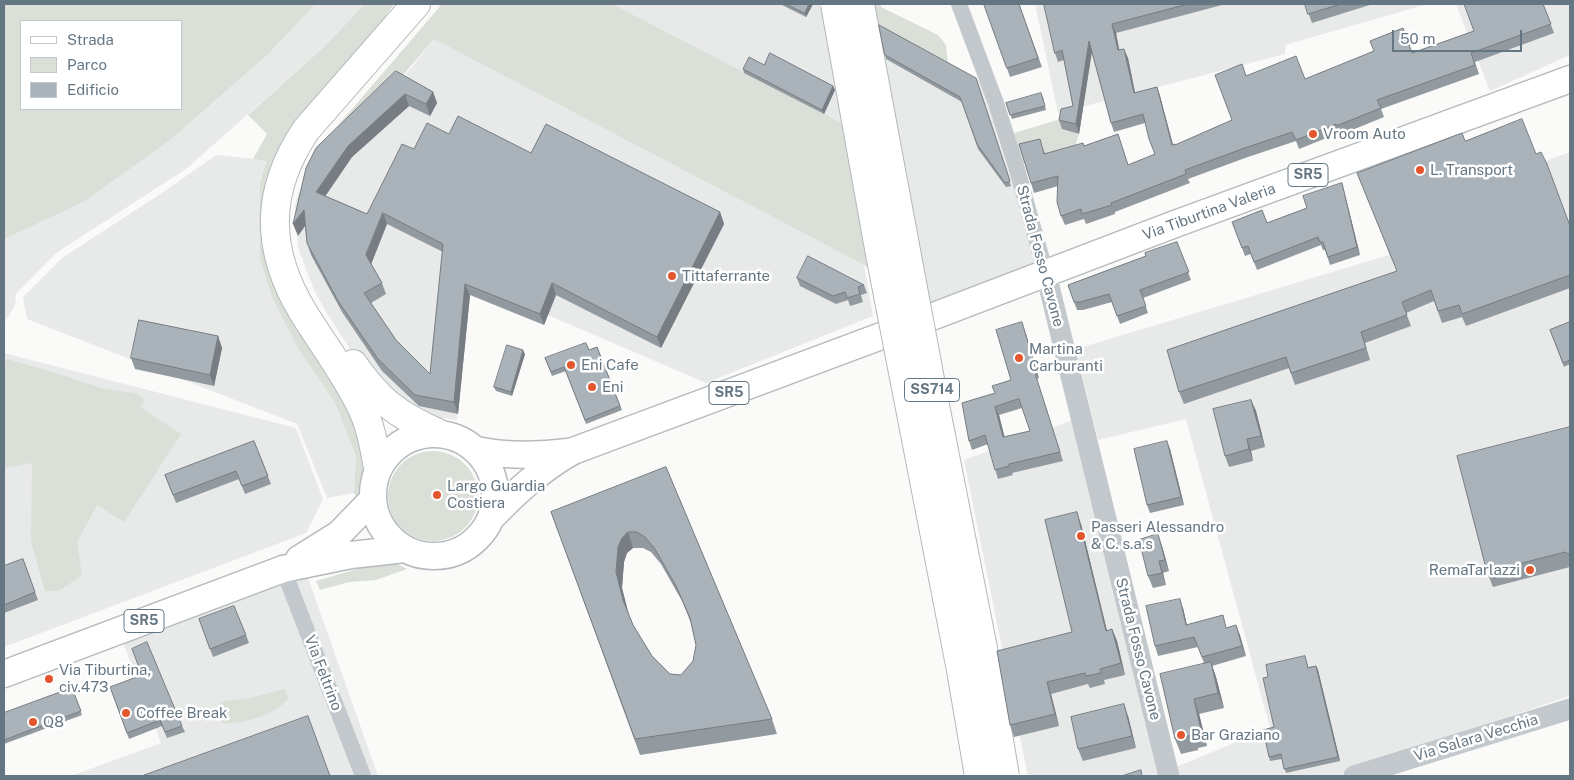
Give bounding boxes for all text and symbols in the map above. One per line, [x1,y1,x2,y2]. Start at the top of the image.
legend [20,20,182,110]
scale bar [1394,20,1524,52]
text: 50 m [1400,30,1435,47]
text: Strada [67,31,114,48]
text: Parco [67,56,107,73]
text: Edificio [67,81,119,98]
place label: Vroom Auto [1323,125,1406,143]
marker: Vroom Auto [1307,128,1319,140]
place label: L. Transport [1430,161,1513,179]
road number: SR5 [1288,164,1328,186]
marker: L. Transport [1414,164,1426,176]
street label: Via Tiburtina Valeria [1140,180,1278,244]
street label: Strada Fosso Cavone [1012,183,1068,329]
place label: Tittaferrante [682,267,770,285]
marker: Tittaferrante [666,270,678,282]
place label: Martina Carburanti [1029,340,1103,375]
marker: Martina Carburanti [1013,352,1025,364]
place label: Eni Cafe [581,356,639,374]
marker: Eni Cafe [565,359,577,371]
place label: Eni [602,378,623,396]
road number: SS714 [904,378,960,402]
marker: Eni [586,381,598,393]
road number: SR5 [709,382,749,404]
place label: Largo Guardia Costiera [447,477,545,512]
marker: Largo Guardia Costiera [431,489,443,501]
place label: Passeri Alessandro & C. s.a.s [1091,518,1224,553]
marker: Passeri Alessandro & C. s.a.s [1075,530,1087,542]
place label: RemaTarlazzi [1429,561,1520,579]
marker: RemaTarlazzi [1524,564,1536,576]
street label: Strada Fosso Cavone [1112,576,1164,722]
road number: SR5 [124,610,164,632]
street label: Via Feltrino [300,633,346,713]
place label: Via Tiburtina, civ.473 [59,661,151,696]
marker: Via Tiburtina, civ.473 [43,673,55,685]
place label: Coffee Break [136,704,227,722]
marker: Coffee Break [120,707,132,719]
street label: Via Salara Vecchia [1412,711,1540,765]
place label: Q8 [43,713,64,731]
marker: Q8 [27,716,39,728]
place label: Bar Graziano [1191,726,1280,744]
marker: Bar Graziano [1175,729,1187,741]

